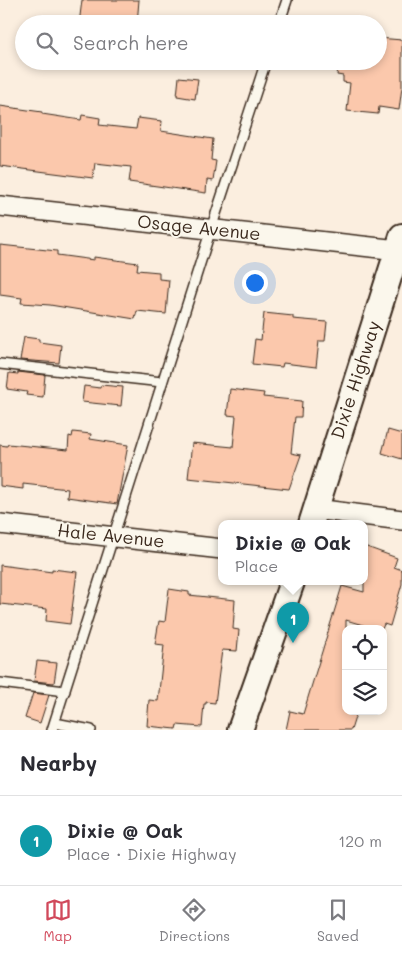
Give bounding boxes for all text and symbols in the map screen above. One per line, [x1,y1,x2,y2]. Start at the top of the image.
search box [15,15,387,70]
icon: search [33,29,61,57]
text: Search here [73,30,189,55]
street label: Osage Avenue [136,209,262,245]
your location [242,270,268,296]
street label: Dixie Highway [325,318,385,442]
street label: Hale Avenue [56,517,166,553]
popup [218,520,368,585]
text: Dixie @ Oak [235,530,351,555]
text: Place [235,555,278,576]
pin: 1 [277,602,309,643]
map controls [342,625,387,715]
button: locate [342,625,387,670]
button: layers [342,670,387,715]
text: Nearby [20,749,97,776]
text: Dixie @ Oak [67,818,183,843]
text: 1 [32,830,40,851]
text: 120 m [338,830,382,851]
text: Place · Dixie Highway [67,843,237,864]
tab: Map [43,896,72,945]
tab: Directions [159,896,230,945]
tab: Saved [317,896,359,945]

